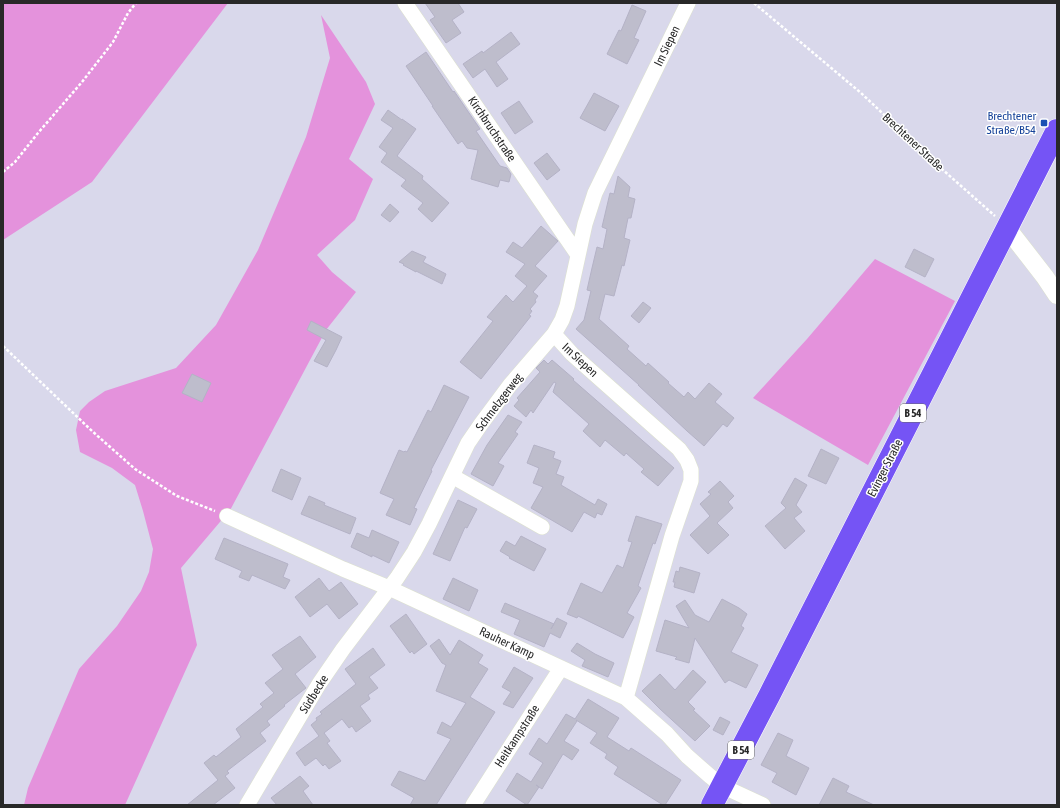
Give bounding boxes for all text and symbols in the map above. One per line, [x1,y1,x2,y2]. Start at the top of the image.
street label: Im Siepen [651,23,683,69]
street label: Kirchbruchstraße [465,94,519,164]
place label: Brechtener Straße/B54 [987,109,1036,137]
street label: Brechtener Straße [879,110,947,174]
marker: Brechtener Straße/B54 [1039,118,1049,128]
street label: Im Siepen [559,340,601,380]
street label: Schmelzgerweg [473,370,526,434]
road number: B 54 [900,404,926,422]
street label: Evinger Straße [865,437,905,499]
street label: Rauher Kamp [477,624,537,662]
street label: Südbecke [297,672,331,716]
street label: Heitkampstraße [492,702,542,770]
road number: B 54 [728,741,754,759]

